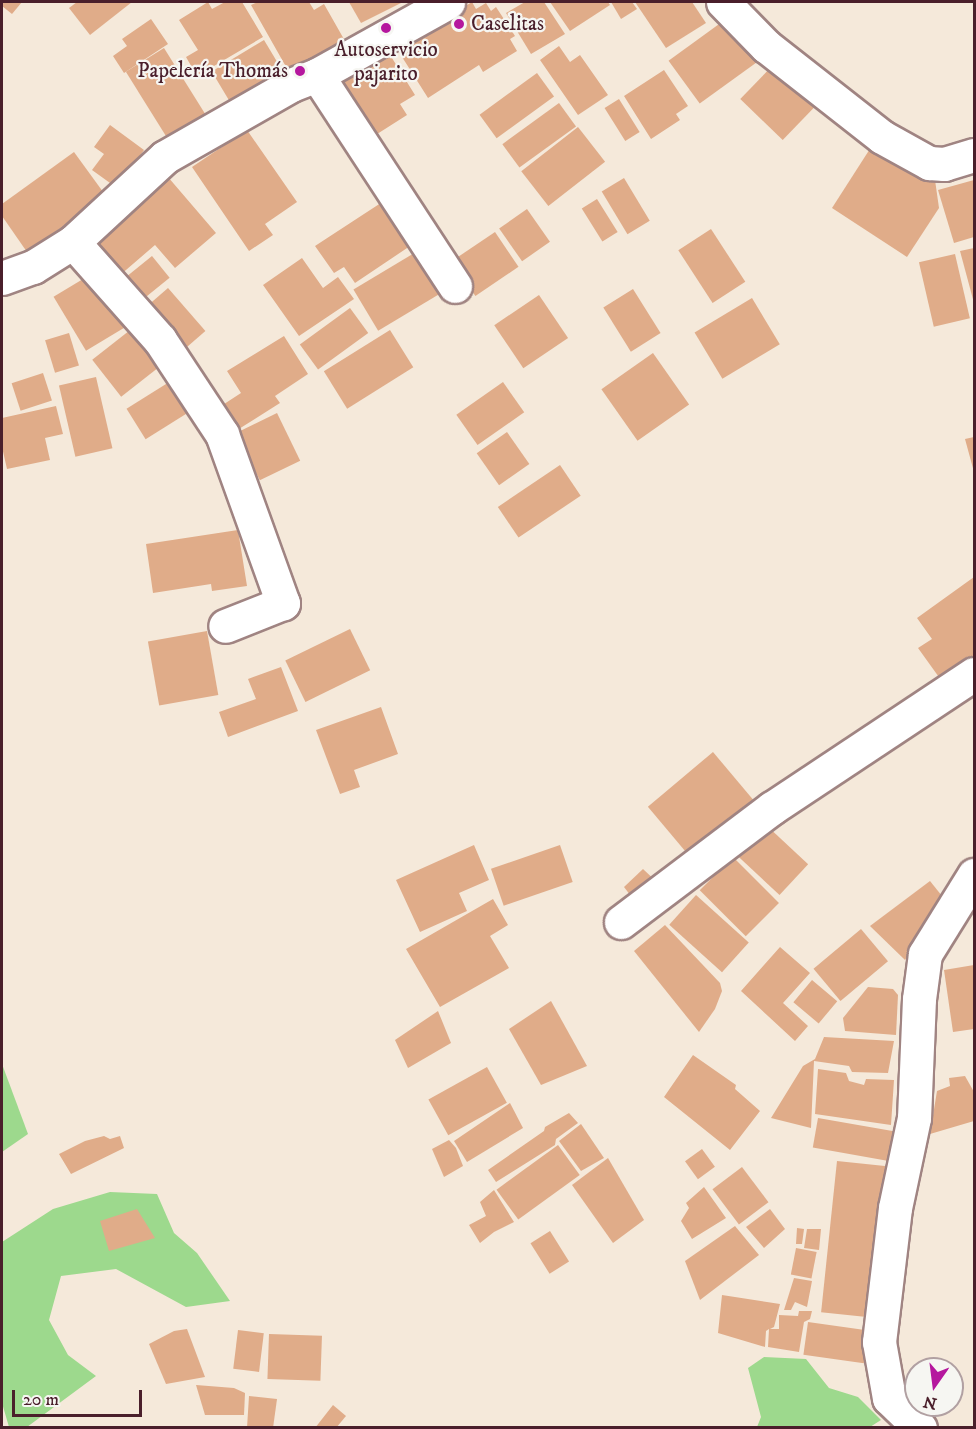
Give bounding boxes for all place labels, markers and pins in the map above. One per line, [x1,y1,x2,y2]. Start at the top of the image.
place label: Caselitas [471,11,544,37]
marker: Caselitas [452,17,466,31]
marker: Autoservicio pajarito [379,21,393,35]
place label: Autoservicio pajarito [334,37,438,87]
place label: Papelería Thomás [137,58,288,84]
marker: Papelería Thomás [293,64,307,78]

